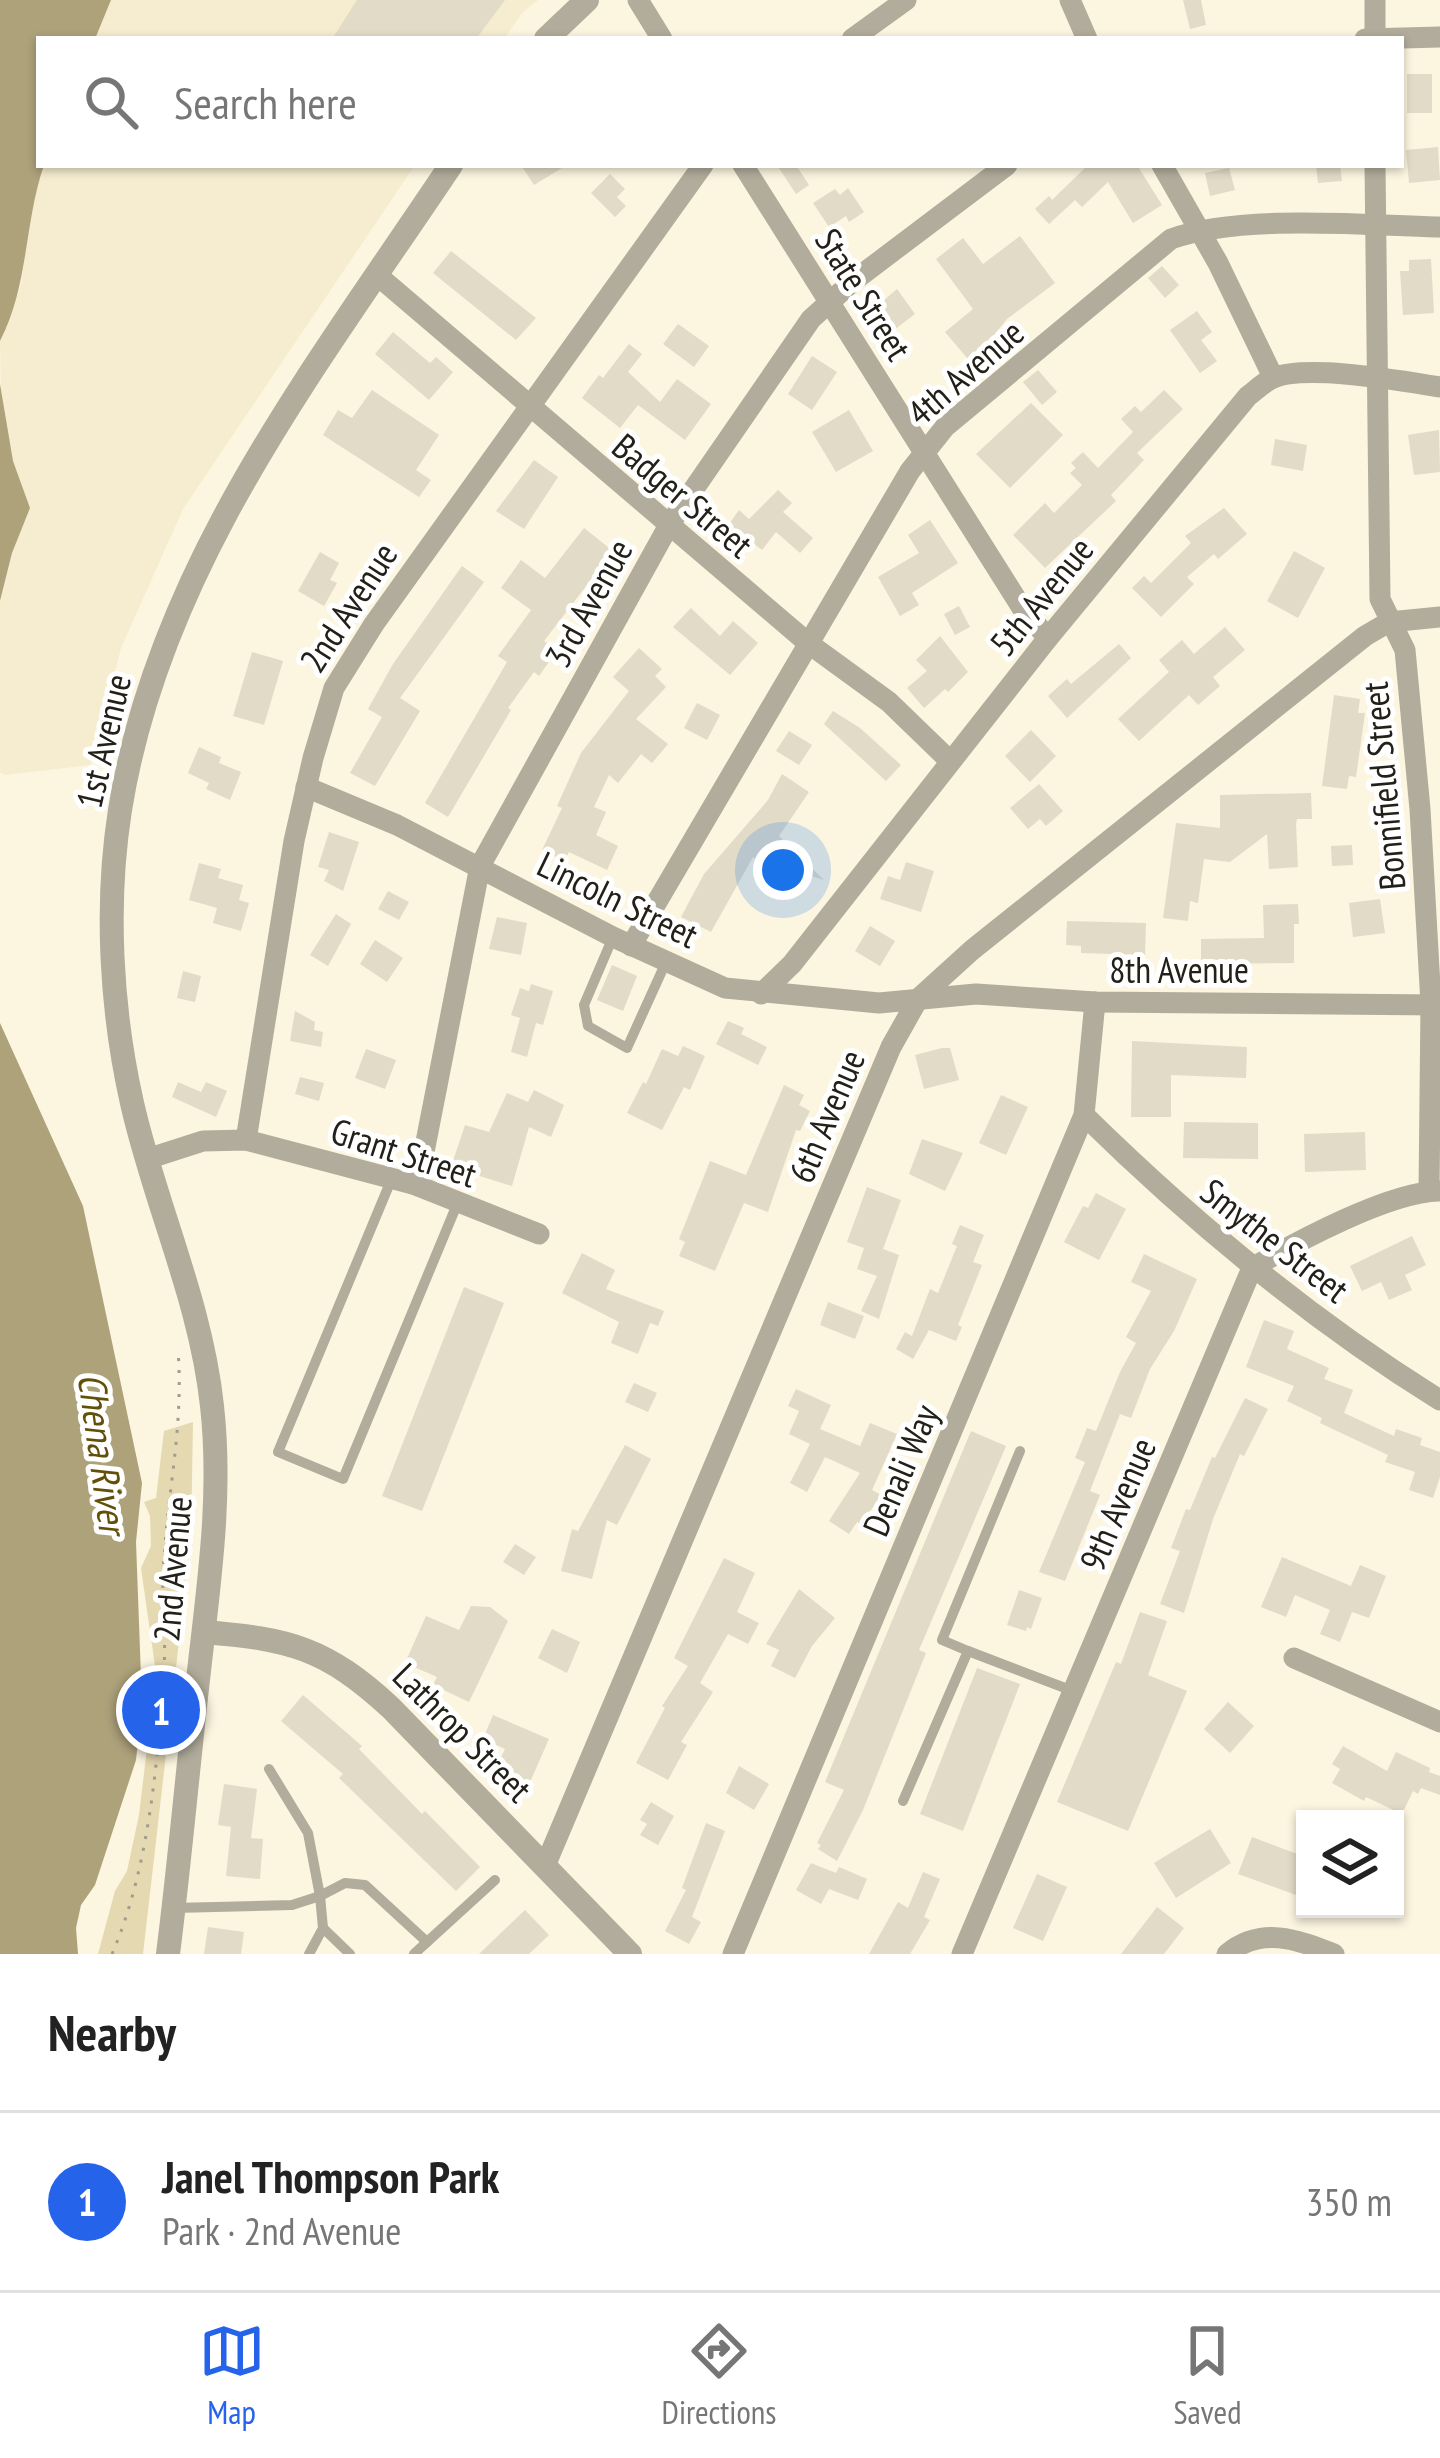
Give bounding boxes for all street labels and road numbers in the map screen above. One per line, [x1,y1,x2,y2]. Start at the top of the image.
street label: State Street [805,219,923,369]
street label: 4th Avenue [897,308,1033,436]
street label: Badger Street [603,423,763,568]
street label: 5th Avenue [979,527,1103,665]
street label: 3rd Avenue [534,531,642,675]
street label: 2nd Avenue [289,533,407,681]
street label: 1st Avenue [65,669,141,813]
street label: Bonnifield Street [1350,680,1416,892]
street label: Lincoln Street [530,840,706,958]
street label: 8th Avenue [1109,946,1249,993]
street label: 6th Avenue [777,1043,875,1189]
street label: Grant Street [325,1106,483,1198]
street label: Smythe Street [1192,1168,1359,1312]
street label: Denali Way [851,1397,949,1543]
street label: 9th Avenue [1068,1431,1166,1577]
street label: 2nd Avenue [142,1495,202,1643]
street label: Lathrop Street [384,1653,543,1812]

